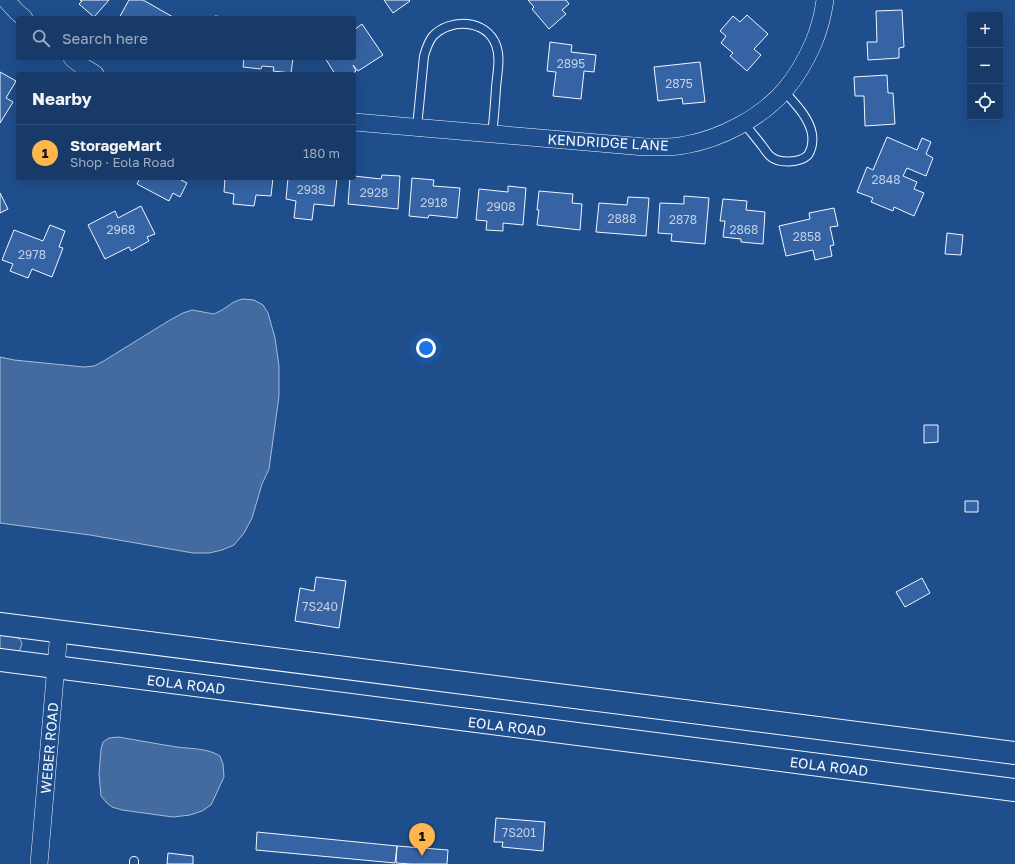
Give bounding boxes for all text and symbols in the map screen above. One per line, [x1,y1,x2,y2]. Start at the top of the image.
map controls [967,12,1003,120]
button: + [967,12,1003,48]
search box [16,16,356,60]
icon: search [30,27,52,49]
text: Search here [62,29,148,47]
button: − [967,48,1003,84]
house number: 2895 [557,56,585,71]
house number: 2875 [665,76,693,91]
button: locate [967,84,1003,120]
text: Nearby [32,88,92,109]
street label: KENDRIDGE LANE [547,130,669,154]
text: StorageMart [70,136,162,154]
text: 1 [42,145,48,161]
text: 180 m [303,145,340,161]
text: Shop · Eola Road [70,154,175,170]
house number: 2848 [872,172,900,187]
house number: 2938 [297,182,325,197]
house number: 2928 [360,185,388,200]
house number: 2918 [420,195,448,210]
house number: 2908 [487,199,515,214]
house number: 2888 [608,211,636,226]
house number: 2878 [669,212,697,227]
house number: 2968 [107,222,135,237]
house number: 2868 [730,222,758,237]
house number: 2858 [793,229,821,244]
house number: 2978 [18,247,46,262]
your location [416,338,436,358]
house number: 7S240 [302,599,338,614]
street label: EOLA ROAD [146,671,226,697]
street label: WEBER ROAD [37,702,61,794]
street label: EOLA ROAD [467,713,547,739]
street label: EOLA ROAD [789,753,869,779]
pin: 1 [409,823,435,856]
house number: 7S201 [502,825,536,840]

